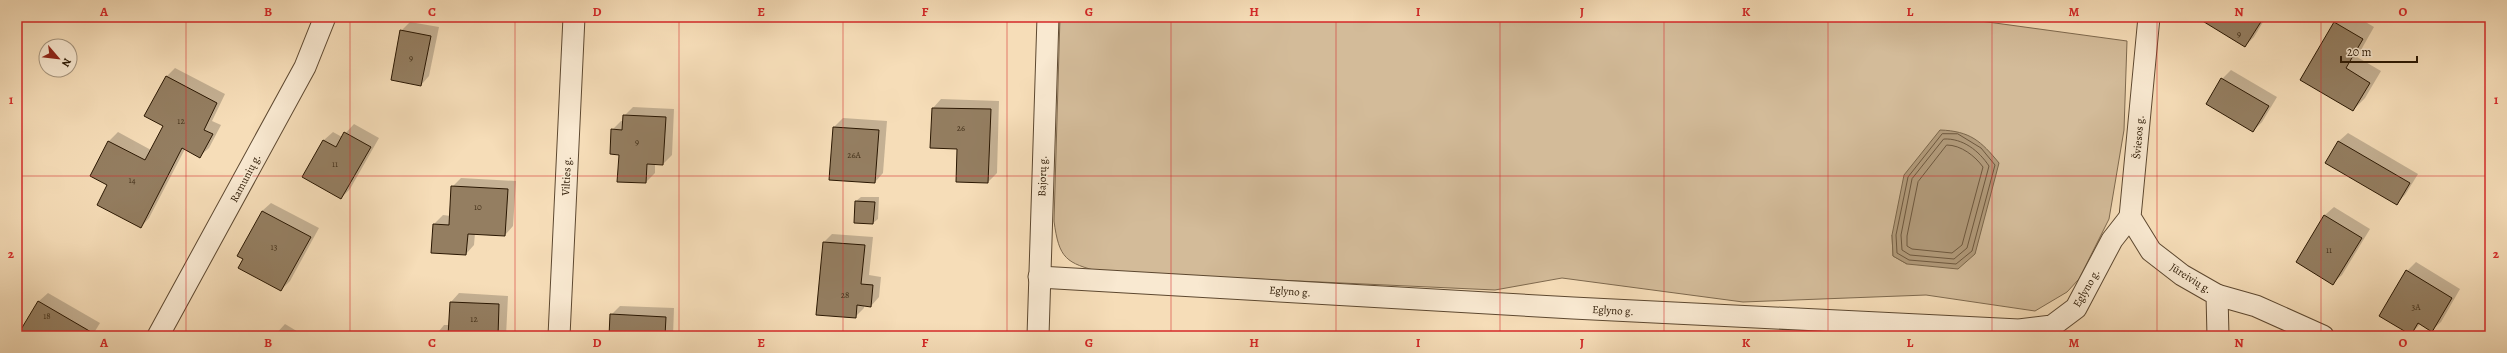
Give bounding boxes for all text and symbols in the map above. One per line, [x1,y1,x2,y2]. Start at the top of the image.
text: A [99,3,109,20]
text: B [264,3,272,20]
text: C [428,3,436,20]
text: D [592,3,602,20]
text: E [757,3,765,20]
text: F [922,3,929,20]
text: G [1085,3,1093,20]
text: H [1249,3,1259,20]
text: I [1416,3,1421,20]
text: J [1580,3,1584,20]
text: K [1742,3,1751,20]
text: L [1907,3,1914,20]
text: M [2069,3,2080,20]
text: N [2234,3,2244,20]
text: O [2399,3,2408,20]
house number: 9 [2237,28,2241,40]
north arrow [38,38,78,78]
scale bar [2341,38,2417,64]
text: 20 m [2347,44,2371,60]
house number: 9 [409,52,413,64]
text: N [58,55,75,70]
text: 1 [9,91,14,108]
text: 1 [2494,91,2499,108]
house number: 12 [177,115,185,127]
street label: Šviesos g. [2129,115,2148,160]
house number: 26 [957,122,965,134]
house number: 9 [635,136,639,148]
house number: 26A [847,149,862,161]
street label: Ramunių g. [226,151,264,205]
street label: Bajorų g. [1034,155,1051,197]
street label: Vilties g. [558,156,575,197]
house number: 11 [332,158,338,170]
house number: 14 [128,174,136,186]
house number: 10 [474,201,482,213]
house number: 13 [271,241,278,253]
house number: 11 [2326,244,2332,256]
text: 2 [8,245,15,262]
text: 2 [2493,245,2500,262]
street label: Jūreivių g. [2167,260,2214,297]
street label: Eglyno g. [2070,266,2103,310]
street label: Eglyno g. [1269,283,1311,300]
house number: 28 [841,289,849,301]
house number: 3A [2411,301,2421,313]
street label: Eglyno g. [1592,302,1634,319]
house number: 18 [43,310,51,322]
house number: 12 [470,313,478,325]
text: A [99,334,109,351]
text: B [264,334,272,351]
text: C [428,334,436,351]
text: D [592,334,602,351]
text: E [757,334,765,351]
text: F [922,334,929,351]
text: G [1085,334,1093,351]
text: H [1249,334,1259,351]
text: I [1416,334,1421,351]
text: J [1580,334,1584,351]
text: K [1742,334,1751,351]
text: L [1907,334,1914,351]
text: M [2069,334,2080,351]
text: N [2234,334,2244,351]
text: O [2399,334,2408,351]

